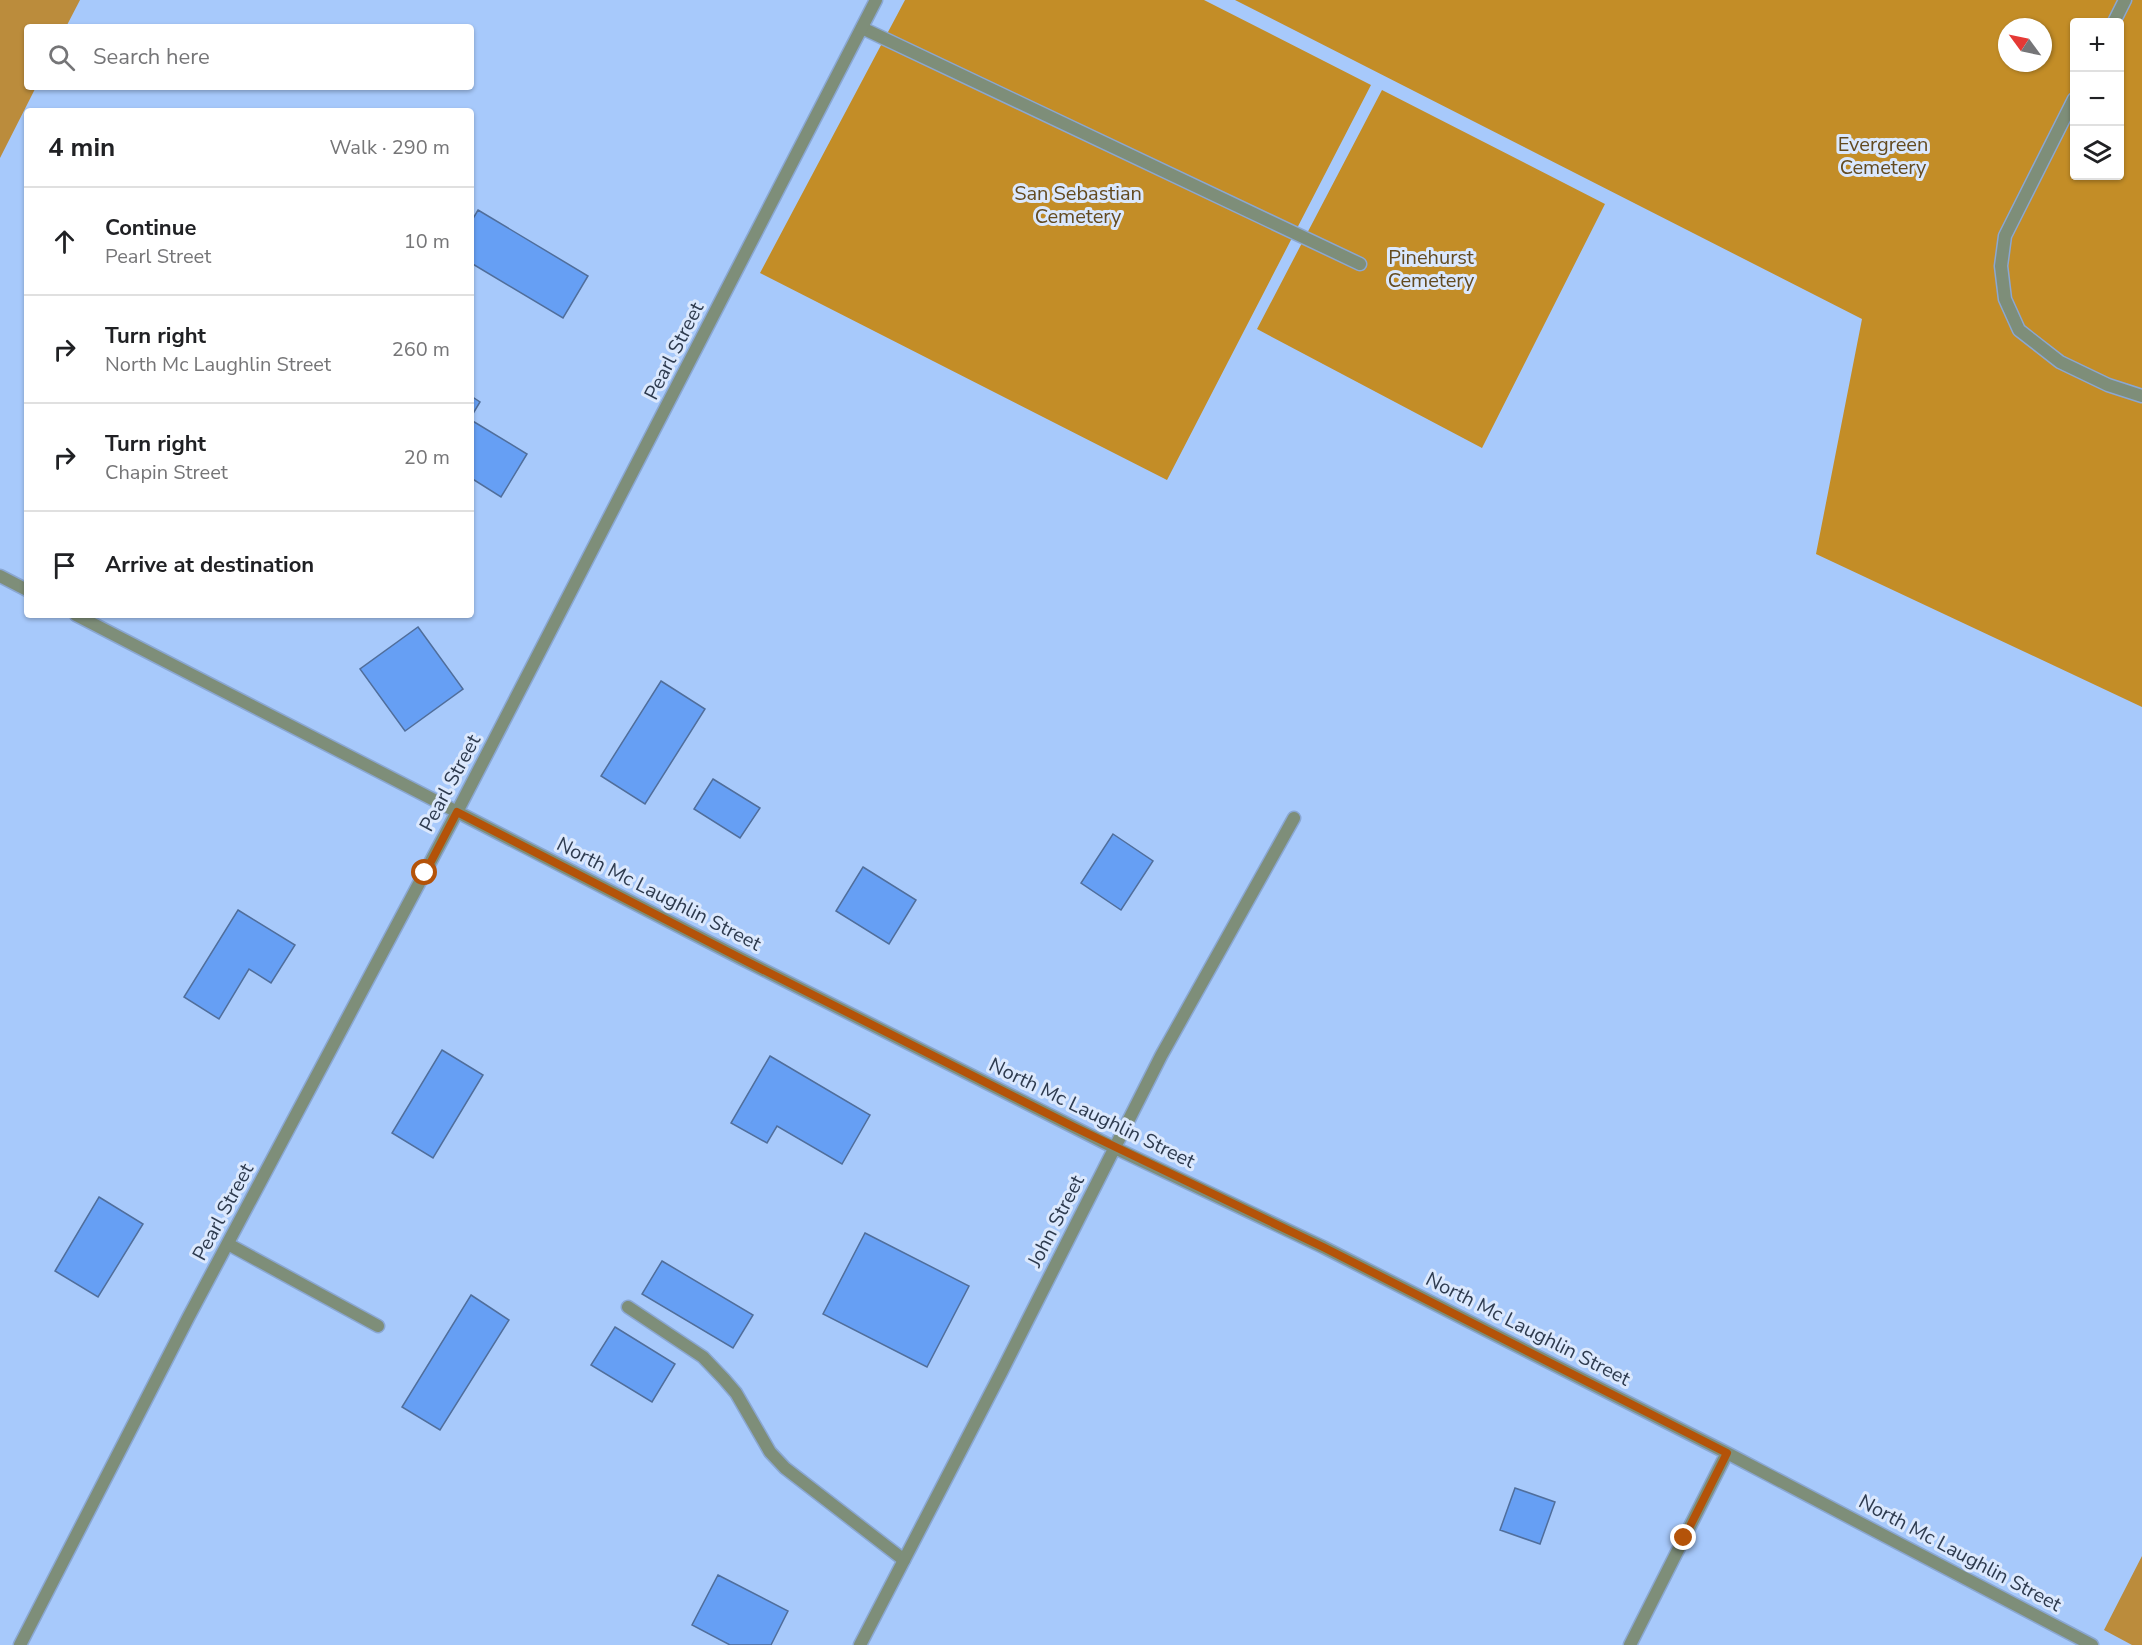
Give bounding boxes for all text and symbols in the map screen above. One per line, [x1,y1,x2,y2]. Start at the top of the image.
north arrow [1998,18,2052,72]
map controls [2070,18,2124,180]
button: + [2070,18,2124,72]
search box [24,24,474,90]
icon: search [45,41,78,74]
text: Search here [93,42,210,72]
button: − [2070,72,2124,126]
button: layers [2070,126,2124,180]
text: 4 min [48,130,115,165]
park label: Evergreen Cemetery [1838,131,1928,181]
text: Walk · 290 m [330,134,450,161]
park label: San Sebastian Cemetery [1014,180,1142,230]
text: Continue [105,213,196,243]
icon: ahead [48,225,81,258]
text: 10 m [404,228,450,255]
text: Pearl Street [105,243,211,270]
park label: Pinehurst Cemetery [1388,244,1475,294]
street label: Pearl Street [638,297,711,404]
text: Turn right [105,321,206,351]
icon: right [48,333,81,366]
text: 260 m [392,336,450,363]
text: North Mc Laughlin Street [105,351,331,378]
text: Turn right [105,429,206,459]
icon: right [48,441,81,474]
text: 20 m [404,444,450,471]
text: Chapin Street [105,459,228,486]
icon: arrive [48,549,81,582]
text: Arrive at destination [105,550,314,580]
street label: Pearl Street [413,729,487,836]
street label: North Mc Laughlin Street [552,831,767,958]
route start [411,859,437,885]
street label: North Mc Laughlin Street [985,1051,1200,1175]
street label: Pearl Street [186,1158,260,1265]
street label: John Street [1021,1169,1091,1273]
street label: North Mc Laughlin Street [1421,1266,1636,1393]
street label: North Mc Laughlin Street [1854,1488,2067,1618]
route end [1670,1524,1696,1550]

